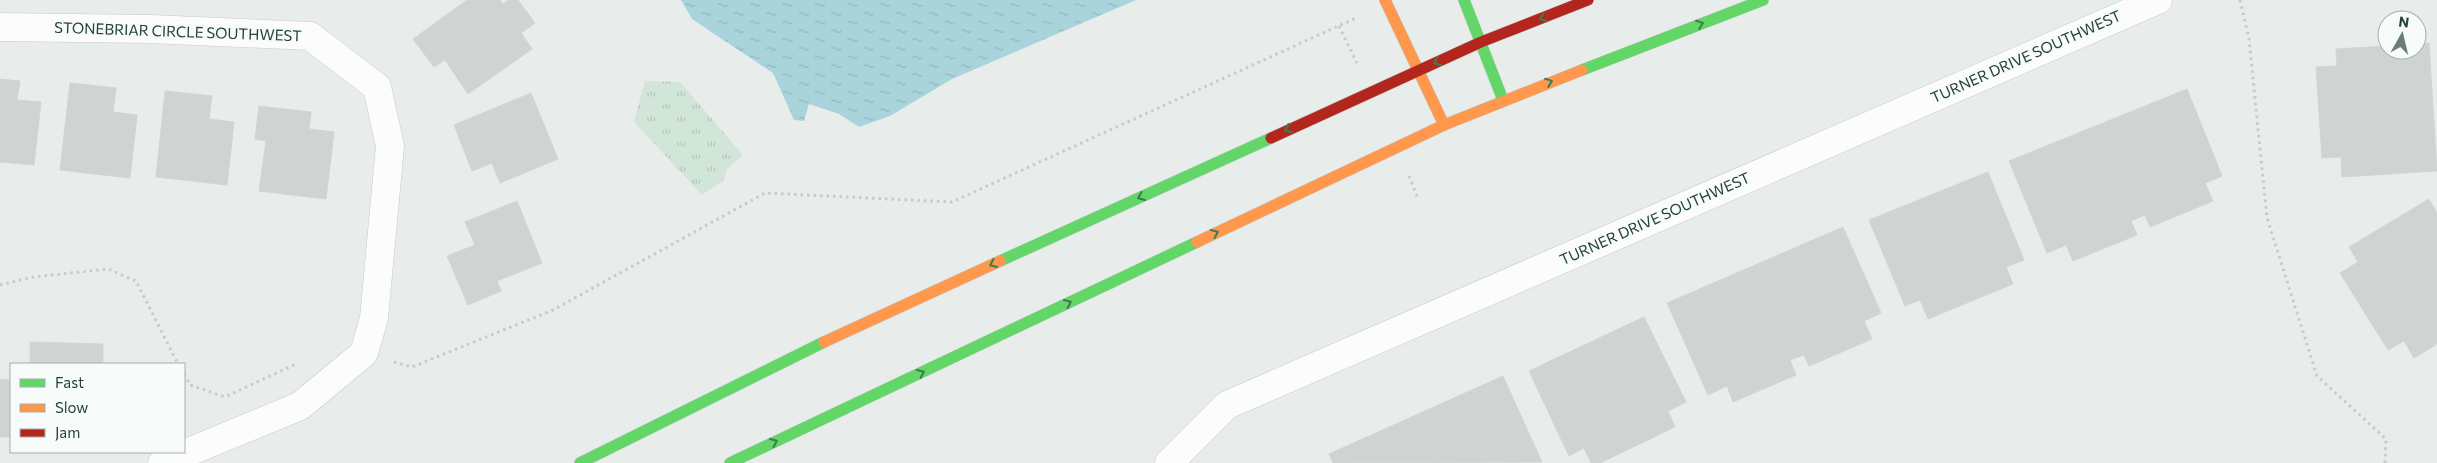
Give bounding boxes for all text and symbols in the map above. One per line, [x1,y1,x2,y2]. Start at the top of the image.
street label: TURNER DRIVE SOUTHWEST [1928,6,2124,106]
north arrow [2377,10,2427,60]
one-way arrow [1539,12,1548,22]
text: N [2397,12,2410,31]
street label: STONEBRIAR CIRCLE SOUTHWEST [54,18,302,44]
one-way arrow [1696,20,1704,30]
one-way arrow [1433,56,1442,66]
one-way arrow [1544,78,1552,88]
one-way arrow [1285,123,1294,133]
street label: TURNER DRIVE SOUTHWEST [1557,168,1753,268]
one-way arrow [1137,190,1146,201]
one-way arrow [1209,230,1218,240]
one-way arrow [989,258,998,269]
one-way arrow [1063,299,1072,309]
legend [10,363,185,453]
one-way arrow [916,368,925,379]
text: Fast [55,373,84,391]
text: Slow [55,398,88,416]
text: Jam [55,423,80,441]
one-way arrow [769,438,778,448]

